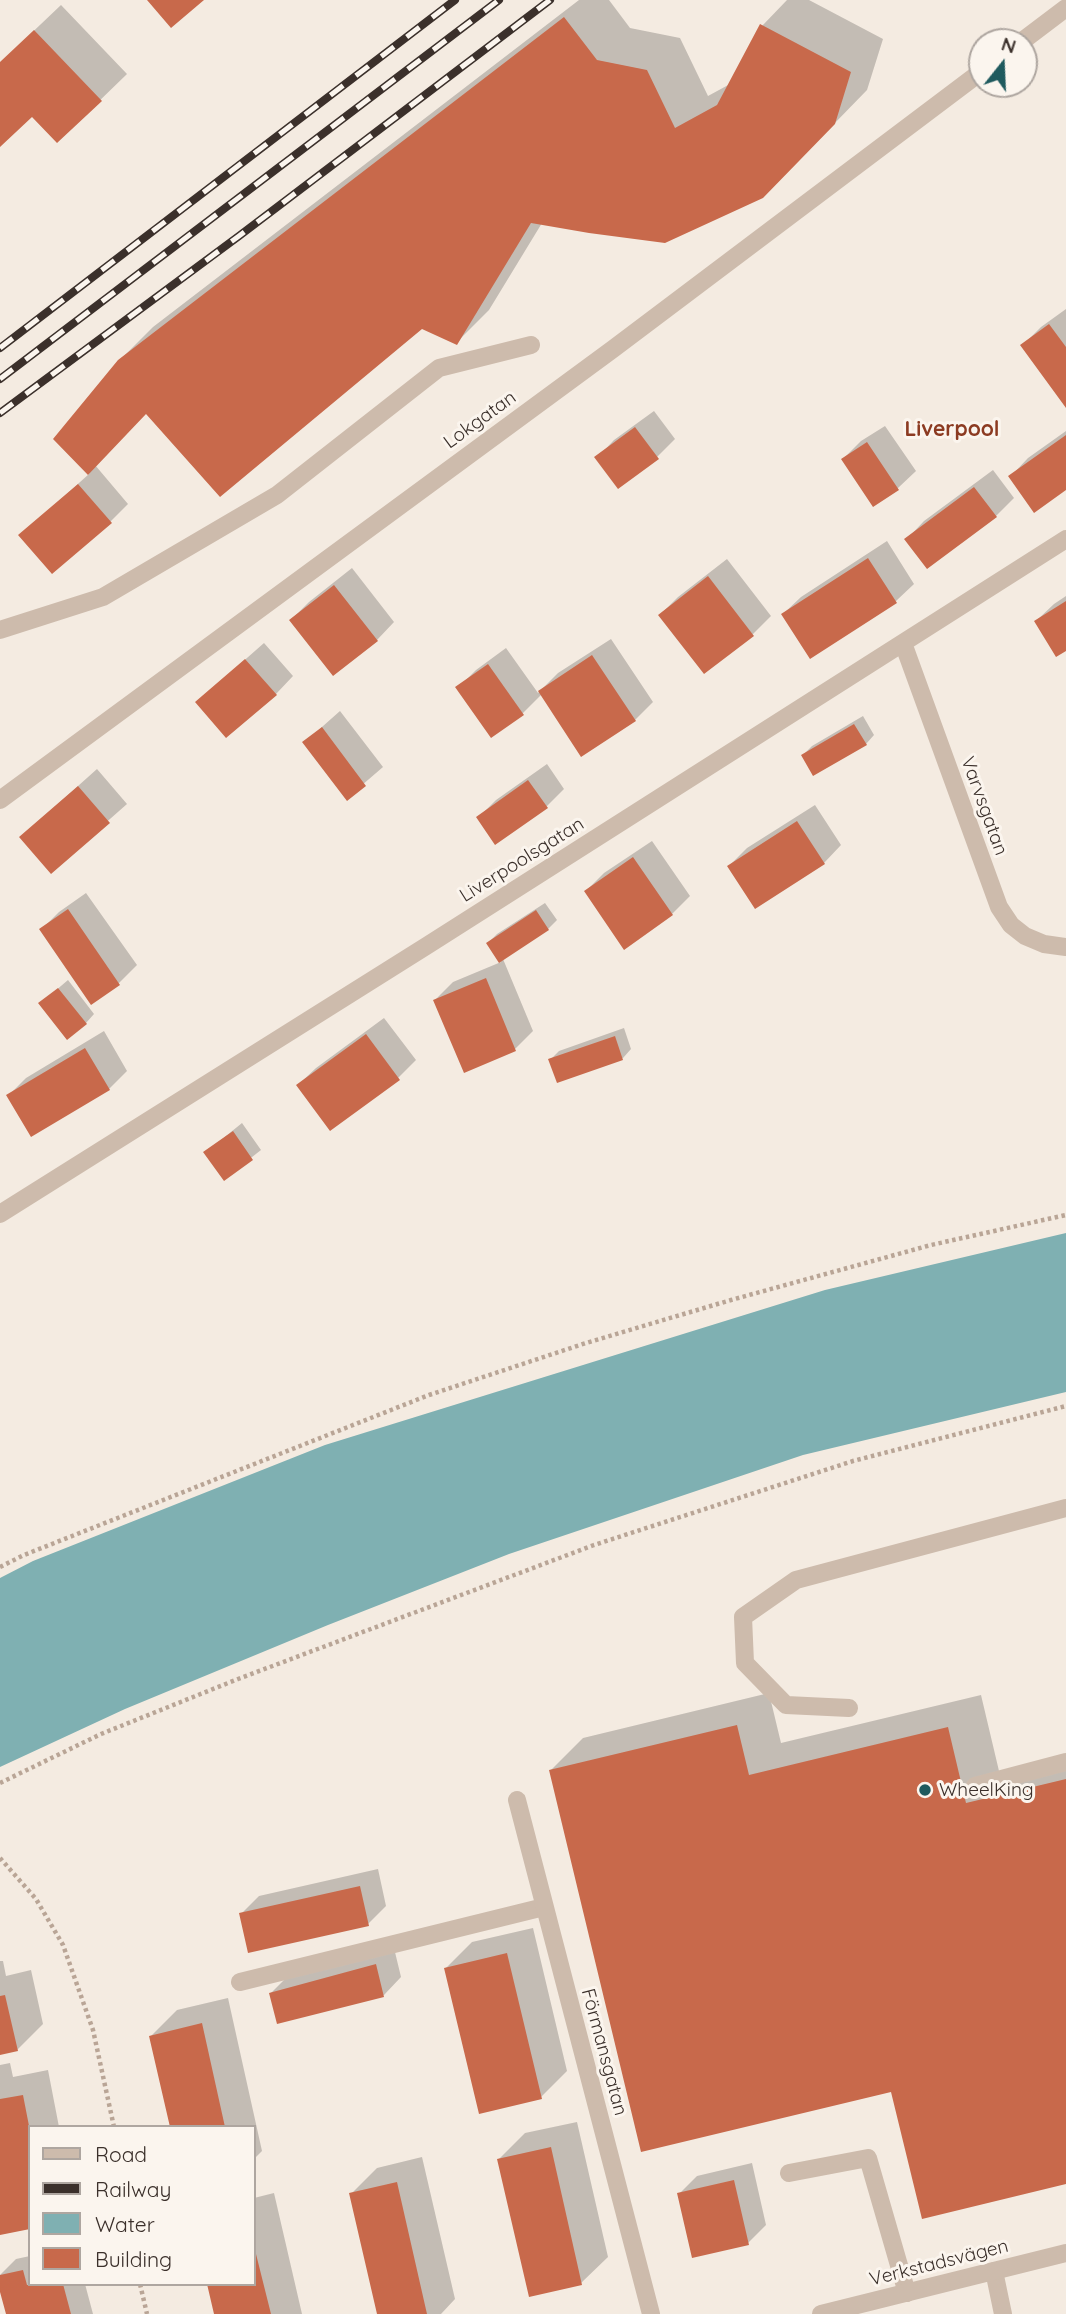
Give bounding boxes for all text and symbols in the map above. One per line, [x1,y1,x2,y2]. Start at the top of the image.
north arrow [968,28,1038,98]
text: N [999,31,1019,59]
street label: Lokgatan [439,386,521,454]
district label: Liverpool [904,417,1000,443]
street label: Varvsgatan [956,754,1012,858]
street label: Liverpoolsgatan [456,813,588,907]
place label: WheelKing [939,1779,1034,1801]
marker: WheelKing [917,1782,933,1798]
street label: Förmansgatan [576,1986,632,2118]
legend [28,2125,256,2286]
text: Road [95,2141,147,2167]
text: Railway [95,2176,171,2202]
text: Water [95,2211,155,2237]
street label: Verkstadsvägen [867,2235,1011,2291]
text: Building [95,2246,172,2272]

